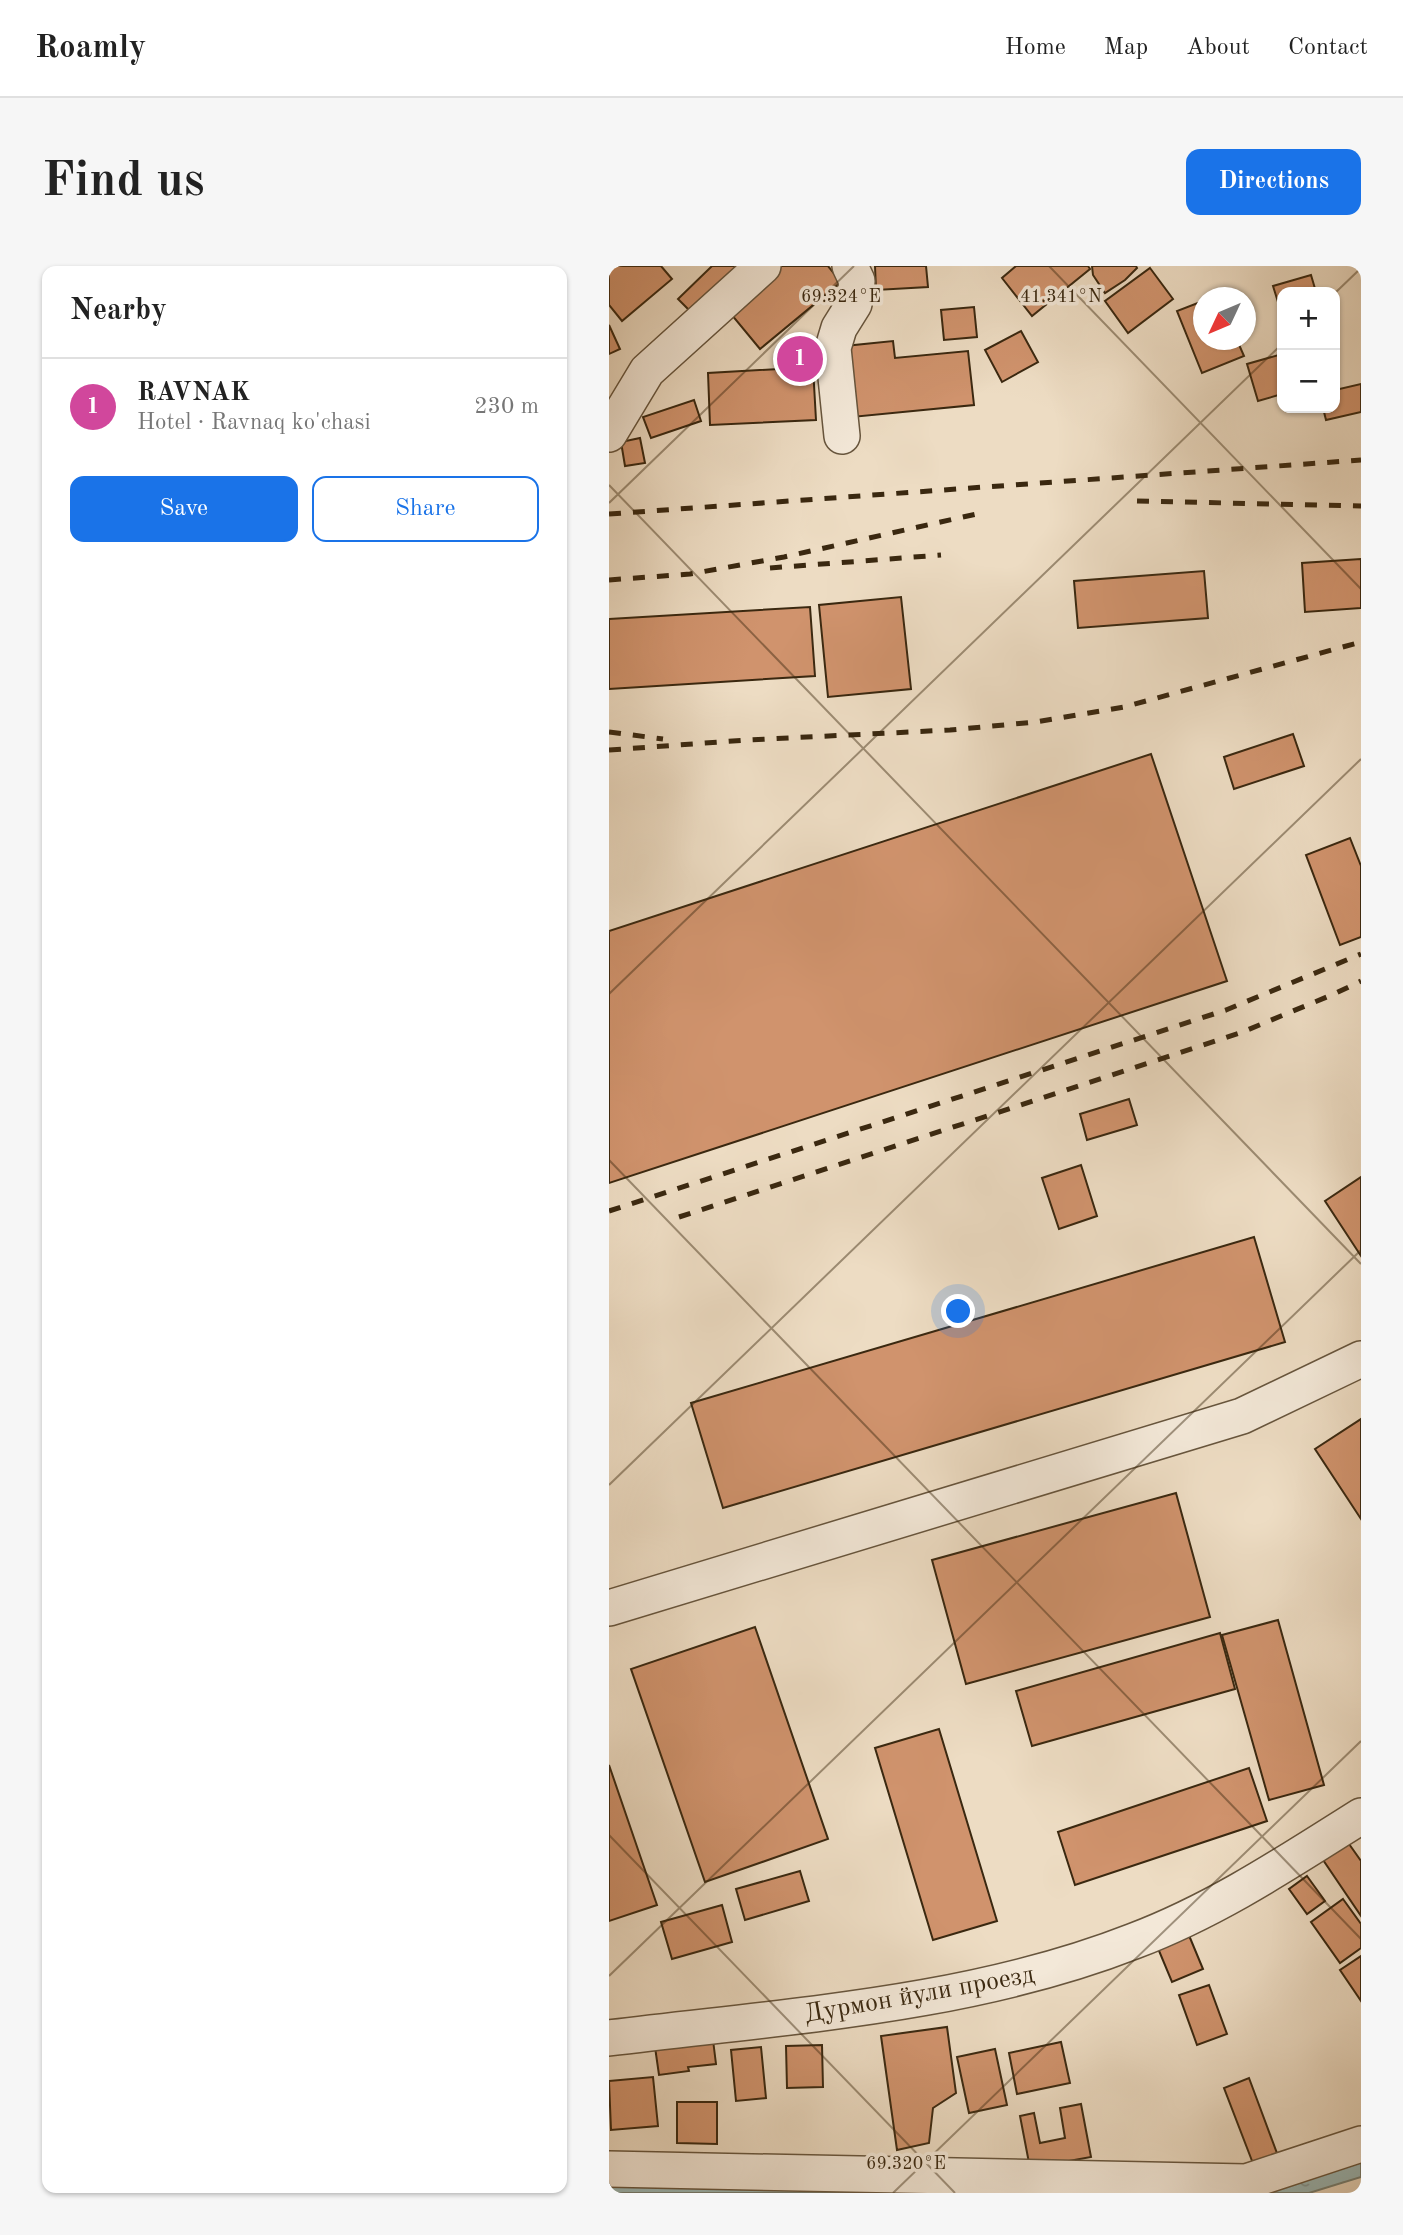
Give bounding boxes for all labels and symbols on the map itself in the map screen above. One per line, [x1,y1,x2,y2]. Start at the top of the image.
north arrow [1193,287,1256,350]
text: 69.324°E [801,288,881,306]
text: 41.341°N [1020,288,1102,306]
pin: 1 [777,333,823,385]
your location [941,1294,975,1328]
street label: Дурмон йули проезд [802,1962,1037,2028]
text: 69.320°E [866,2155,946,2173]

